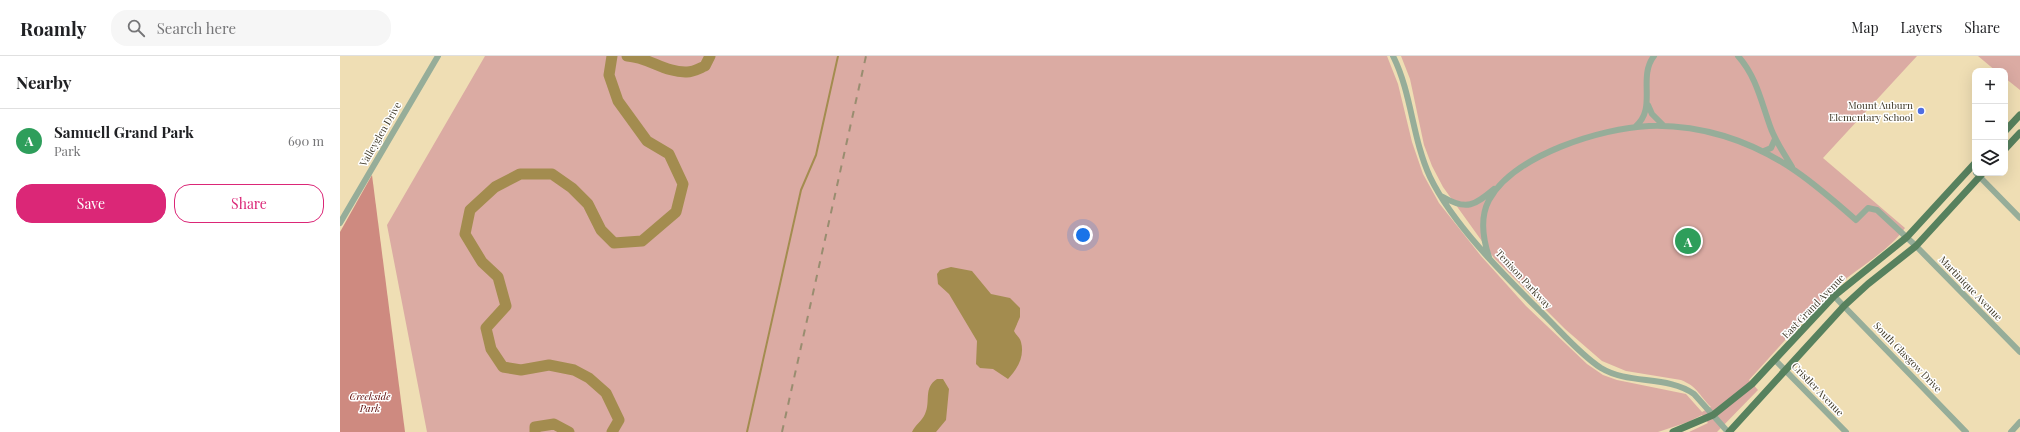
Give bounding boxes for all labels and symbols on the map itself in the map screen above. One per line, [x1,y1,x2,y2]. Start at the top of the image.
place label: Mount Auburn Elementary School [1829,98,1913,124]
street label: Valleyglen Drive [355,99,404,170]
marker: Mount Auburn Elementary School [1916,106,1926,116]
your location [1073,225,1093,245]
pin: A [1675,226,1701,256]
street label: Tenison Parkway [1493,246,1555,312]
street label: Martinique Avenue [1936,253,2006,323]
street label: East Grand Avenue [1779,271,1847,341]
street label: South Glasgow Drive [1871,319,1945,395]
street label: Cristler Avenue [1789,359,1847,419]
park label: Creekside Park [349,389,391,415]

